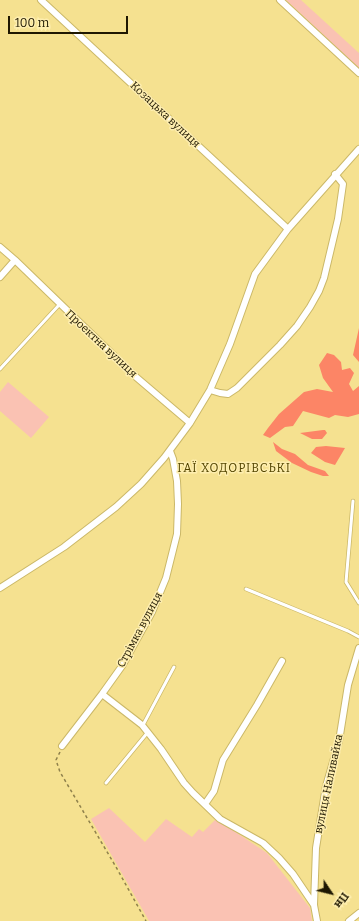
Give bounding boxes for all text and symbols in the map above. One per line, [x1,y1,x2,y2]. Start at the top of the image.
scale bar [10,8,130,34]
text: 100 m [15,16,49,30]
street label: Козацька вулиця [127,79,203,151]
street label: Проектна вулиця [62,307,140,381]
district label: ГАЇ ХОДОРІВСЬКІ [177,462,291,476]
street label: Стрімка вулиця [115,590,165,670]
street label: вулиця Наливайка [312,733,346,835]
north arrow [311,873,351,913]
text: Пн [331,890,351,910]

